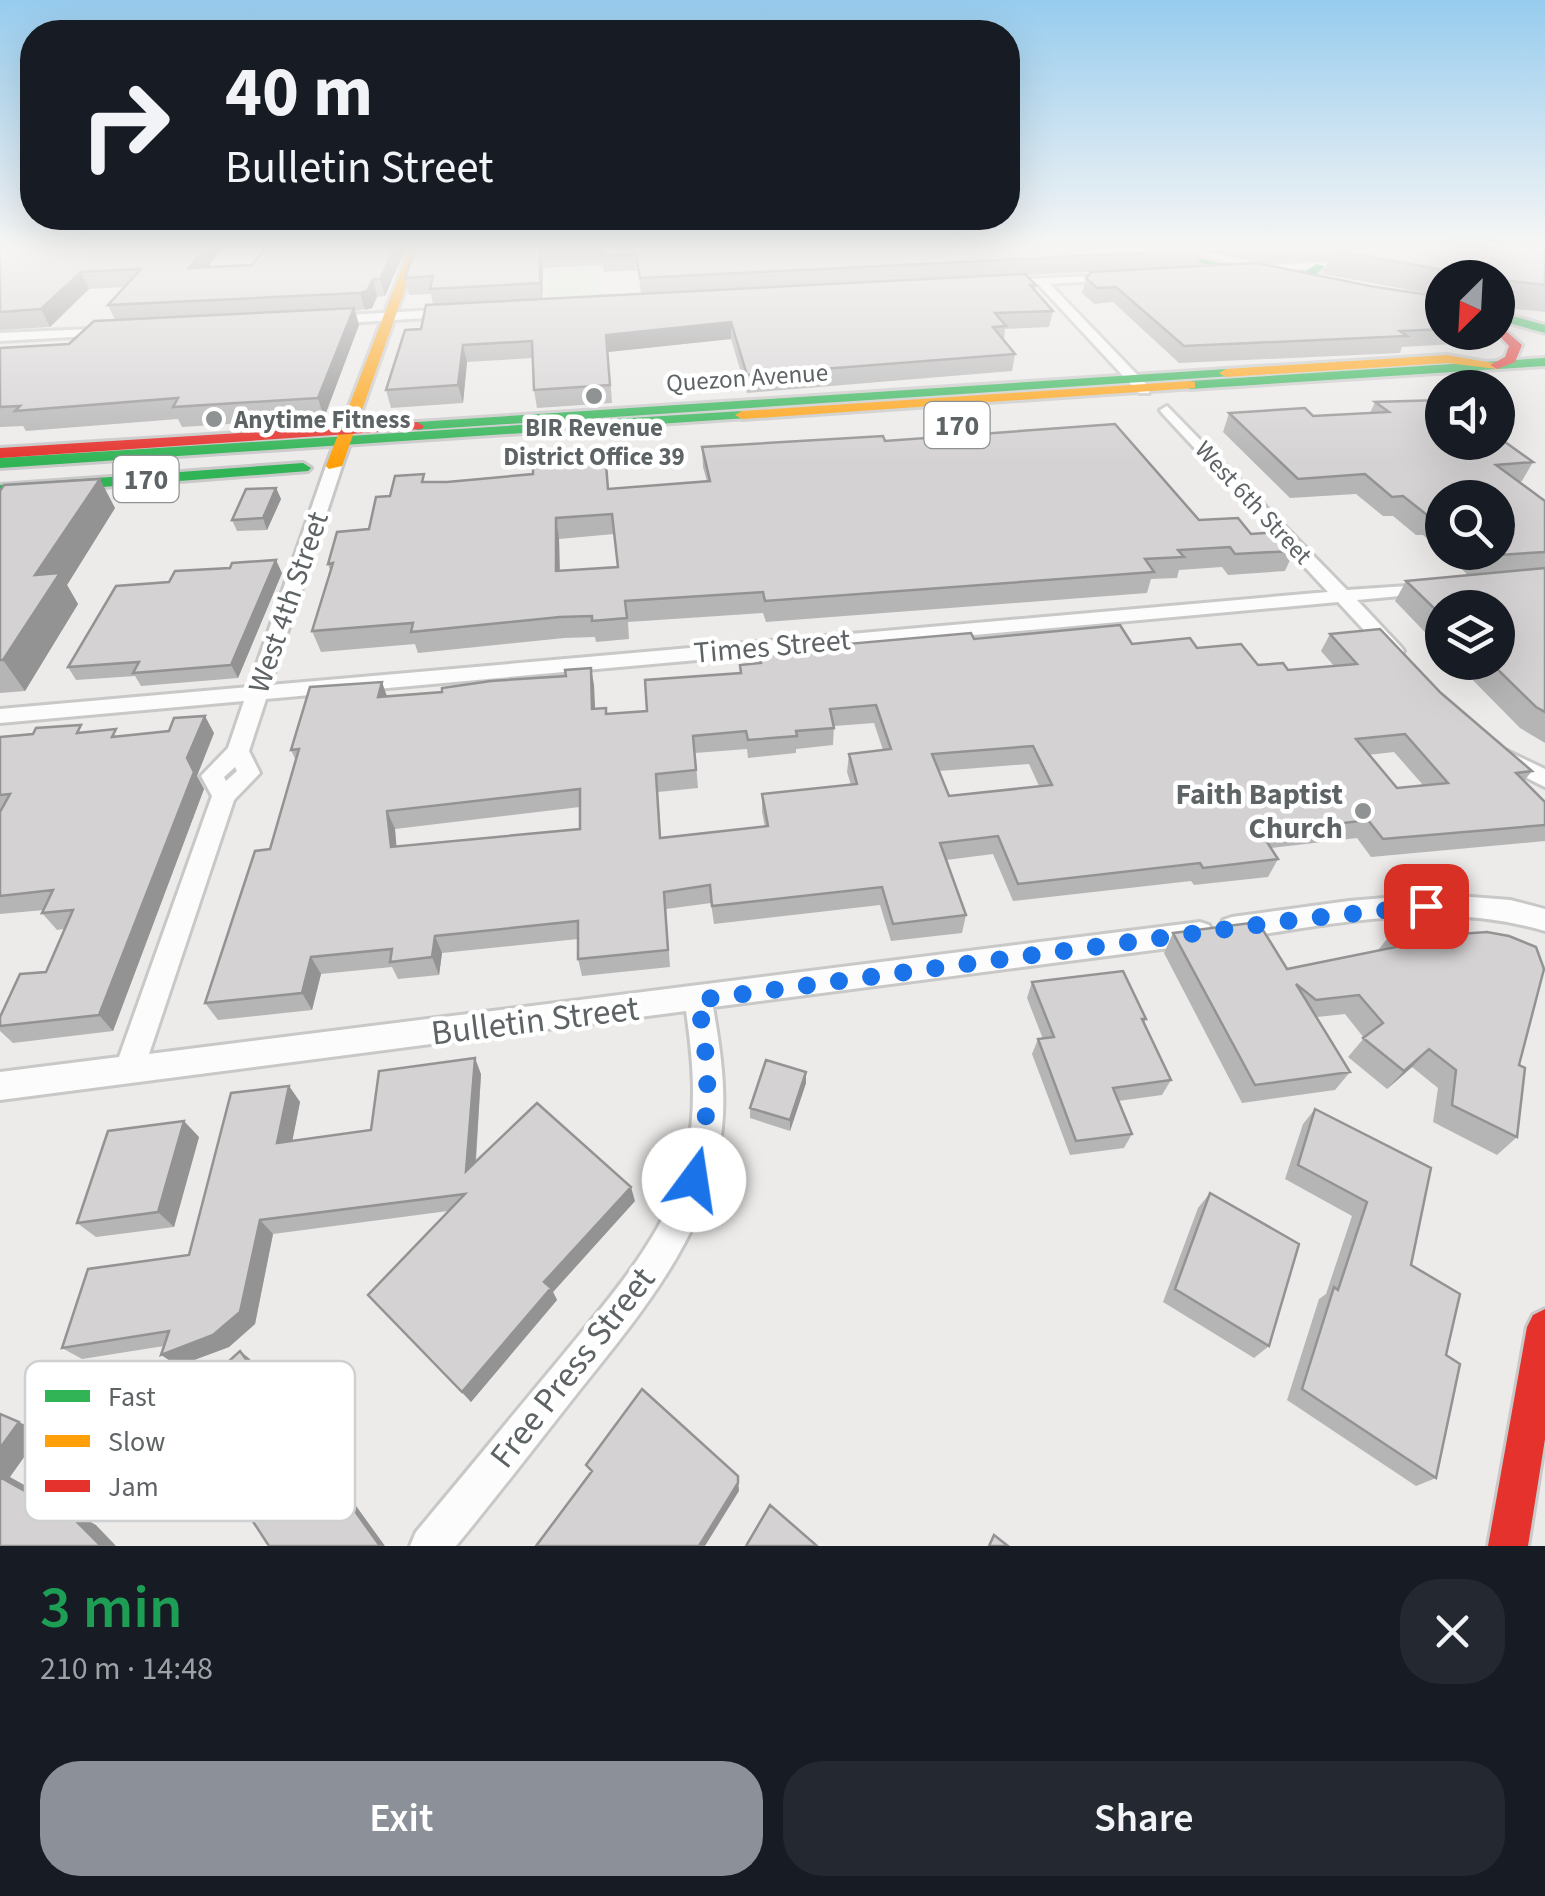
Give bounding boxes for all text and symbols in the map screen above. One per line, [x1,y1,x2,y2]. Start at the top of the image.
text: 40 m [225,43,373,143]
icon: right [60,60,190,190]
text: Bulletin Street [225,136,493,200]
north arrow [1425,260,1515,350]
map controls [1425,260,1515,680]
street label: Quezon Avenue [665,354,829,402]
button: sound [1425,370,1515,460]
marker: BIR Revenue District Office 39 [583,385,605,407]
place label: Anytime Fitness [233,402,410,438]
road number: 170 [924,402,990,448]
marker: Anytime Fitness [203,408,225,430]
place label: BIR Revenue District Office 39 [503,410,685,475]
street label: West 6th Street [1186,433,1321,573]
road number: 170 [114,456,178,502]
button: search [1425,480,1515,570]
street label: West 4th Street [237,506,340,699]
button: layers [1425,590,1515,680]
street label: Times Street [692,618,852,675]
place label: Faith Baptist Church [1175,773,1344,850]
marker: Faith Baptist Church [1352,800,1374,822]
pin [1384,864,1469,949]
icon: arrive [1399,879,1454,934]
street label: Bulletin Street [428,983,642,1059]
position arrow [642,1128,746,1232]
street label: Free Press Street [478,1256,667,1479]
legend [25,1361,355,1521]
text: Fast [108,1377,156,1417]
text: Slow [108,1422,165,1462]
text: Jam [108,1467,159,1507]
text: 3 min [40,1566,183,1651]
button: close [1400,1579,1505,1684]
text: 210 m · 14:48 [40,1646,213,1692]
button: Exit [40,1761,763,1876]
button: Share [783,1761,1505,1876]

